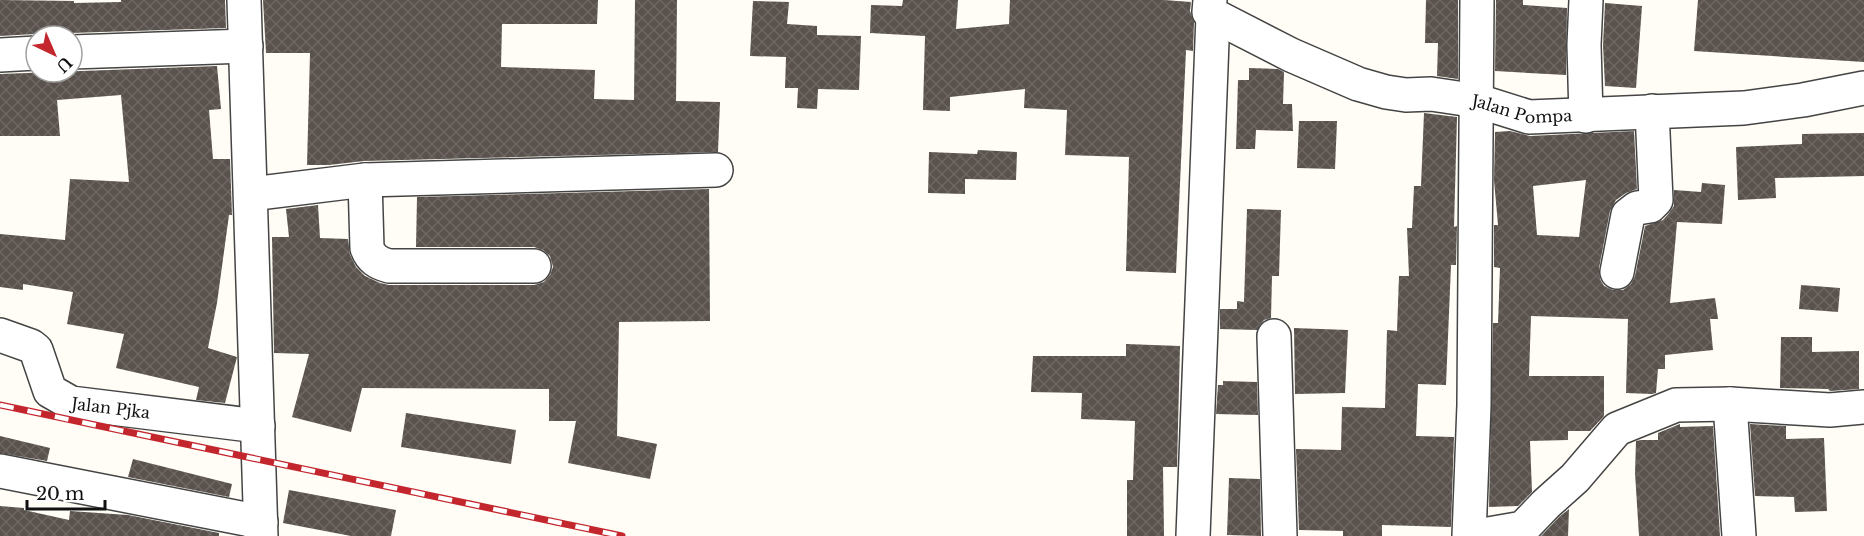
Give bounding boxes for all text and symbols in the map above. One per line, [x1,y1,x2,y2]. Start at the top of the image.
north arrow [24,24,84,84]
text: U [52,53,76,77]
street label: Jalan Pompa [1469,90,1573,127]
street label: Jalan Pjka [68,393,151,423]
scale bar [27,473,105,511]
text: 20 m [36,483,84,505]

